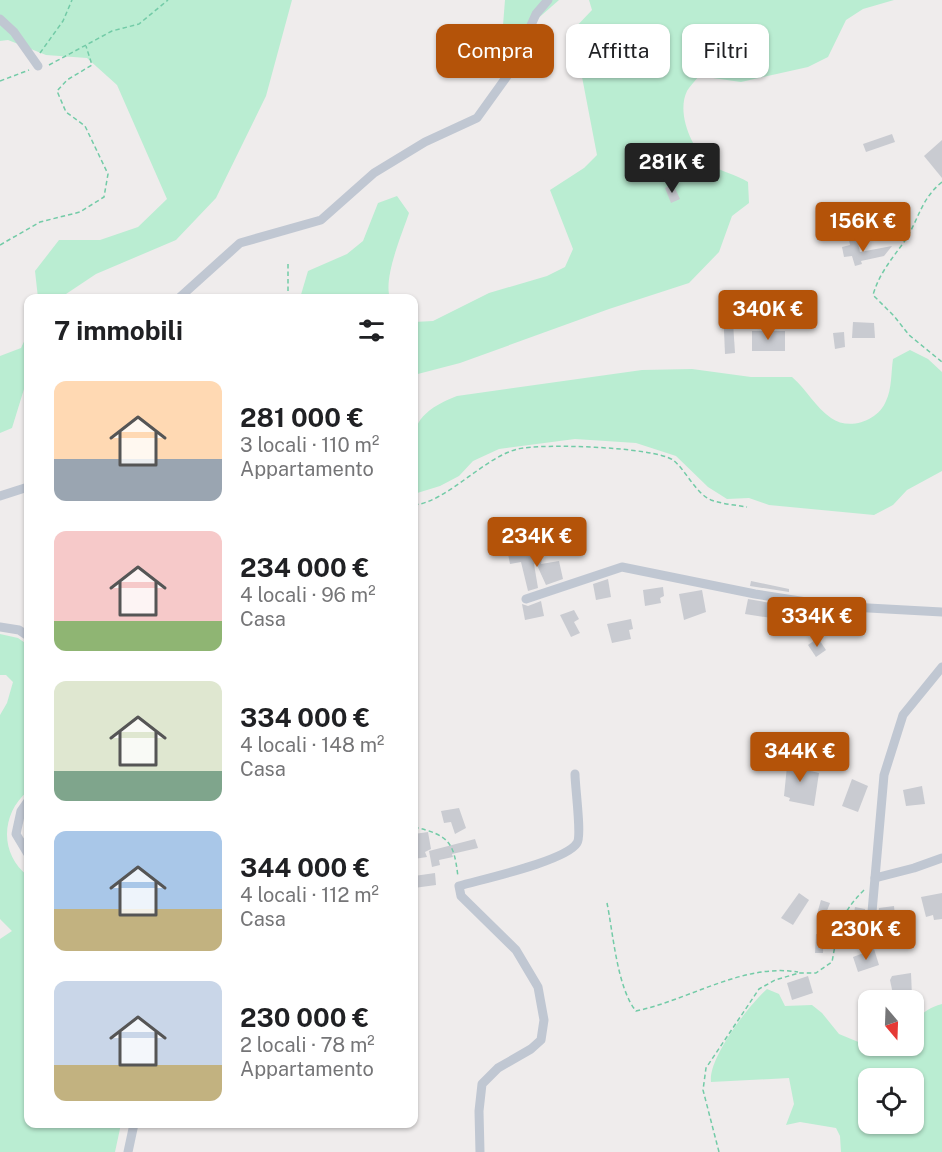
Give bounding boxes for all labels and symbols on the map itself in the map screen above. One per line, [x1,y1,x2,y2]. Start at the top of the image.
pin: 281K € [623,143,721,194]
pin: 156K € [814,202,912,253]
pin: 340K € [719,290,817,341]
pin: 234K € [488,517,586,568]
pin: 334K € [768,597,866,648]
pin: 344K € [751,732,849,783]
pin: 230K € [817,910,915,961]
north arrow [858,990,924,1056]

